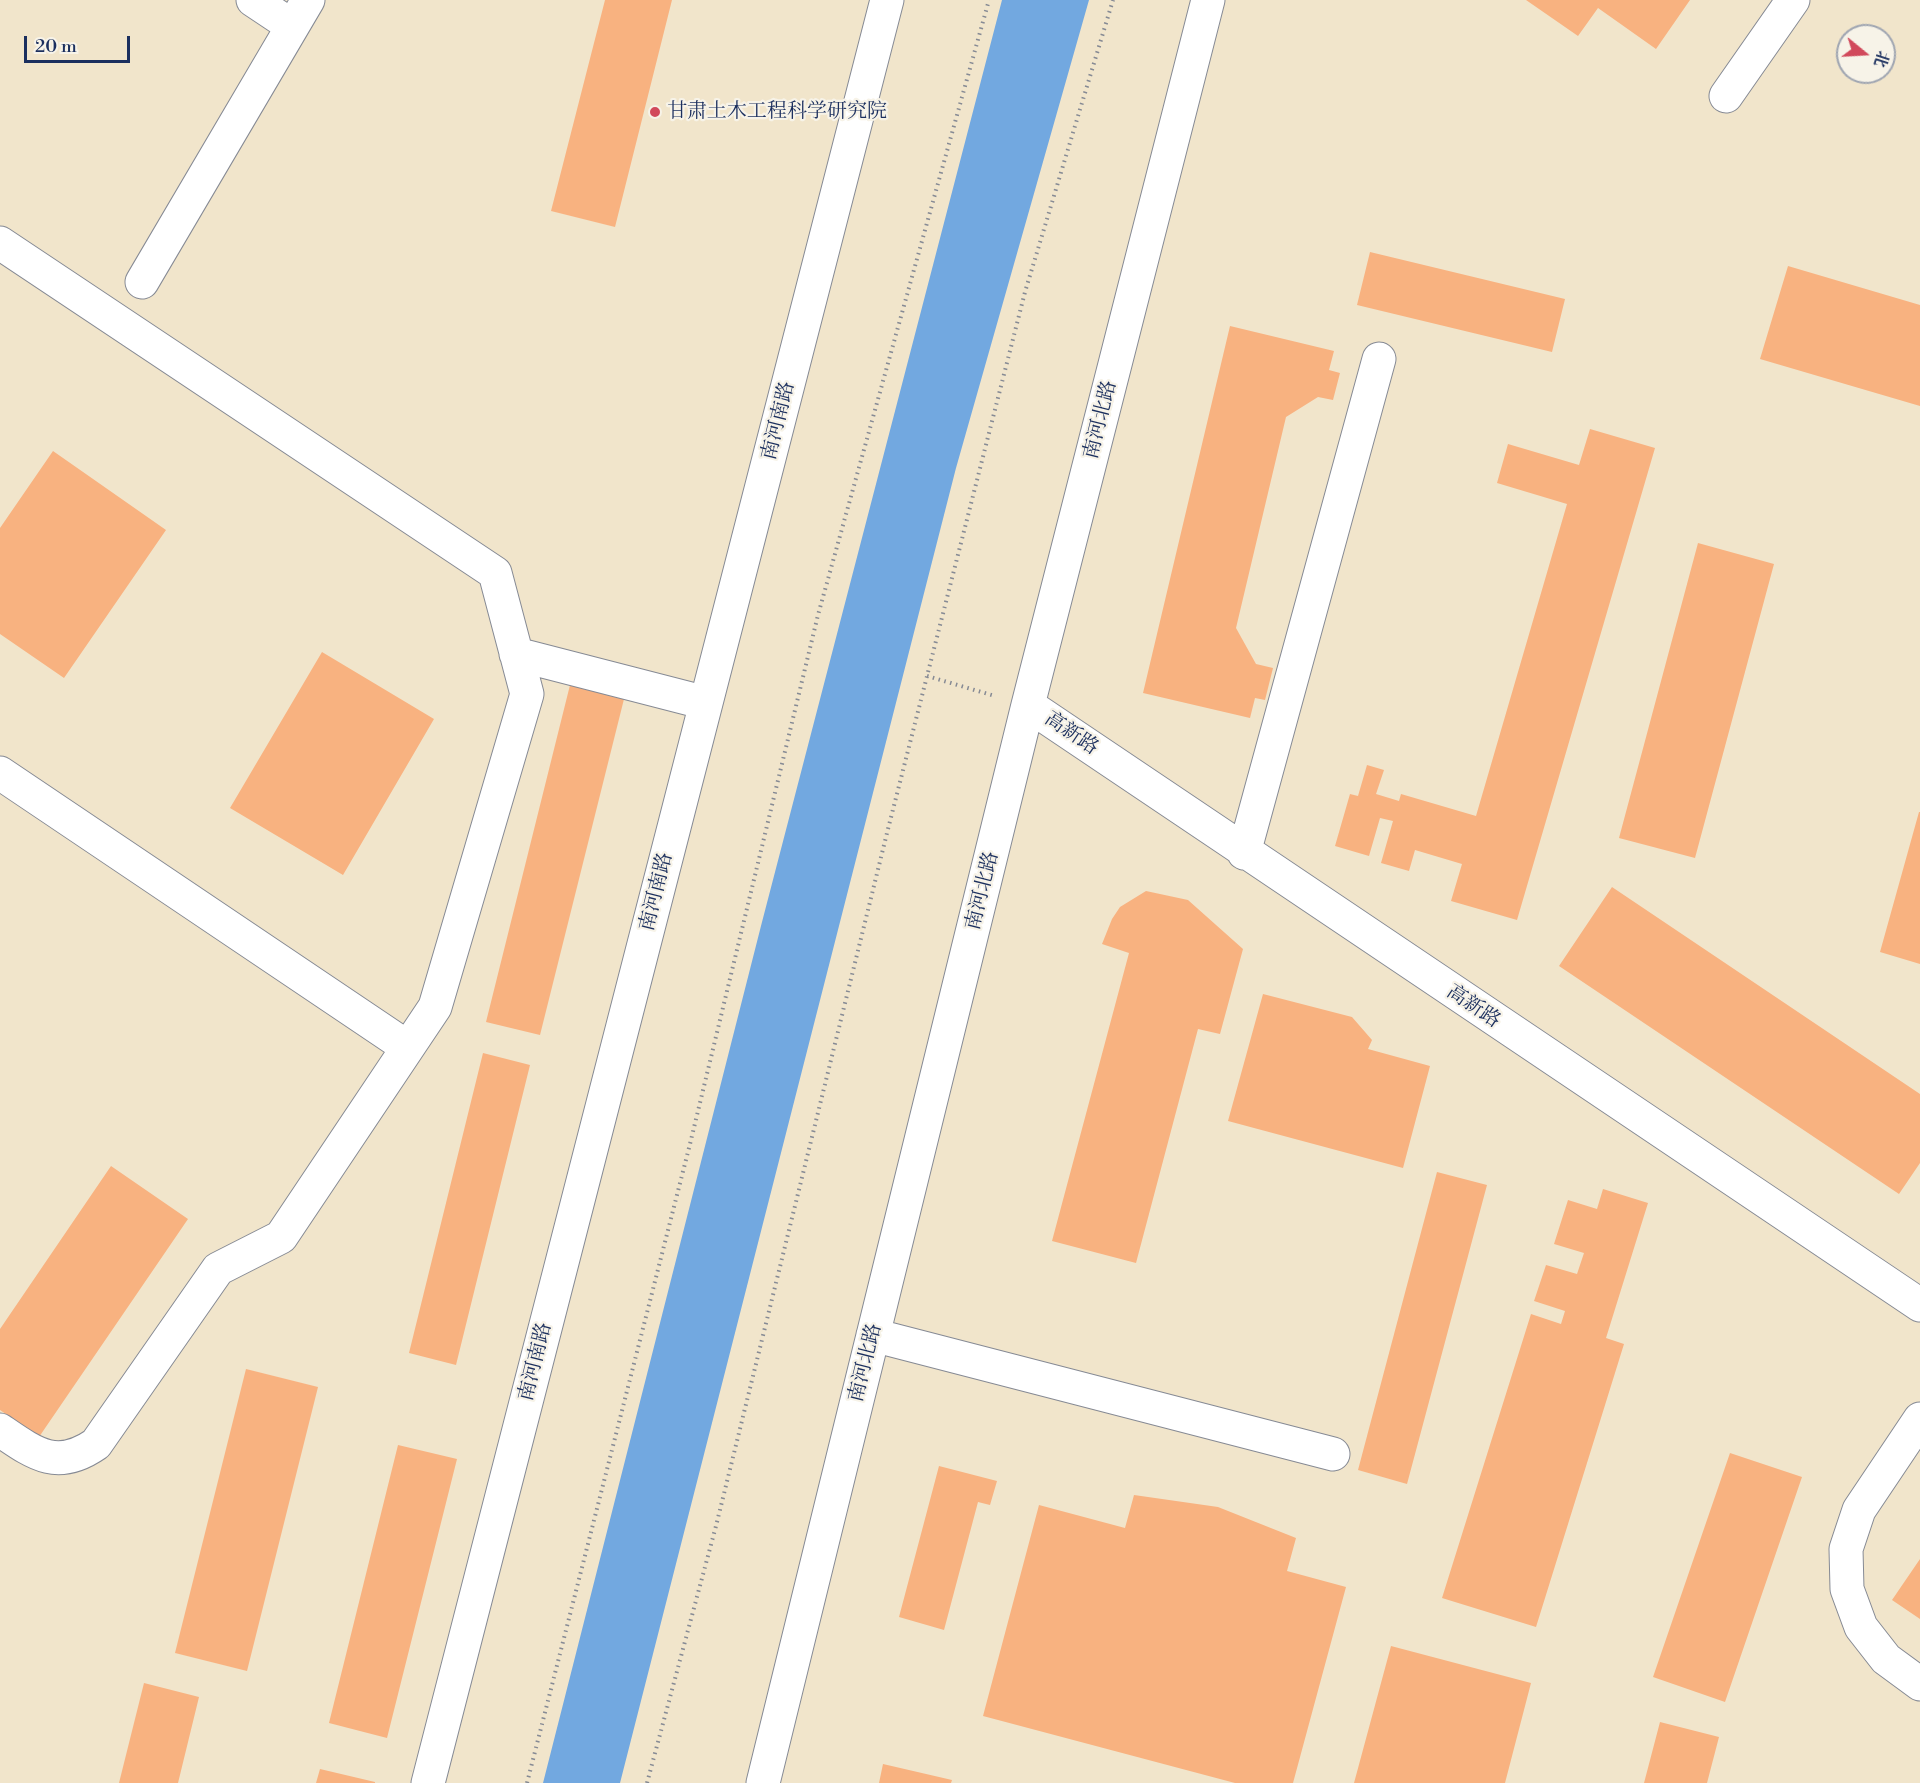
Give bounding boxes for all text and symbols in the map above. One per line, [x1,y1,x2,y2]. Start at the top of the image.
scale bar [27,24,134,62]
north arrow [1836,24,1896,84]
text: 20 m [35,35,77,58]
text: 北 [1869,48,1893,70]
place label: 甘肃土木工程科学研究院 [667,100,887,124]
marker: 甘肃土木工程科学研究院 [648,105,662,119]
street label: 南河北路 [1080,378,1122,462]
street label: 南河南路 [758,379,800,463]
street label: 高新路 [1039,707,1103,761]
street label: 南河北路 [962,849,1004,933]
street label: 南河南路 [636,850,678,934]
street label: 高新路 [1441,980,1505,1034]
street label: 南河南路 [515,1320,557,1404]
street label: 南河北路 [845,1321,887,1405]

